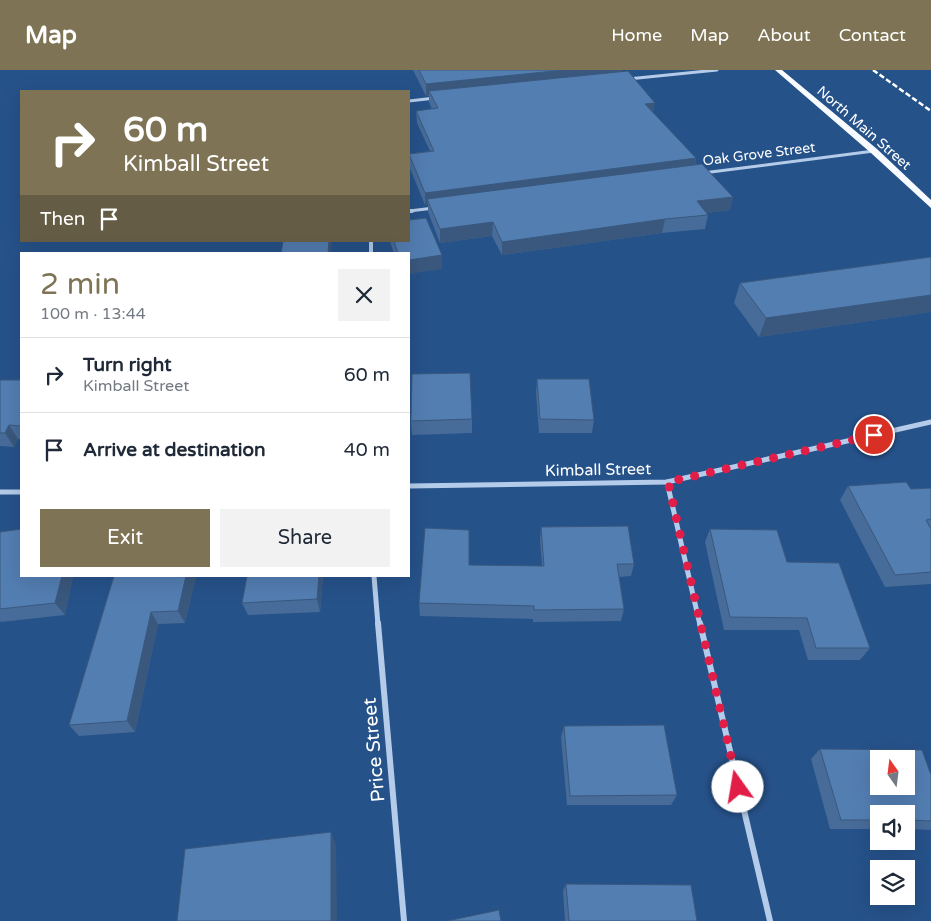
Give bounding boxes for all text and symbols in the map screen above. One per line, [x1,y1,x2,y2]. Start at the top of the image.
text: Map [25,21,77,50]
text: Home [611,24,662,46]
text: Map [690,24,729,46]
text: About [757,24,811,46]
text: Contact [839,24,906,46]
street label: North Main Street [813,82,915,174]
text: 60 m [123,109,208,151]
icon: right [40,110,105,175]
street label: Oak Grove Street [702,139,817,169]
text: Kimball Street [123,151,269,177]
icon: arrive [95,205,123,233]
text: Then [40,208,85,230]
text: 2 min [40,266,120,303]
button: close [338,269,390,321]
text: 100 m · 13:44 [40,304,146,324]
text: Turn right [83,354,171,376]
icon: right [40,361,68,389]
text: 60 m [344,364,390,386]
text: Kimball Street [83,376,189,396]
pin [853,414,895,456]
icon: arrive [860,421,888,449]
icon: arrive [40,436,68,464]
text: Arrive at destination [83,439,266,461]
text: 40 m [344,439,390,461]
street label: Kimball Street [545,459,651,481]
button: Exit [40,509,210,567]
button: Share [220,509,390,567]
street label: Price Street [358,697,390,803]
north arrow [870,750,915,795]
map controls [870,750,915,905]
position arrow [711,760,763,812]
button: sound [870,805,915,850]
button: layers [870,860,915,905]

